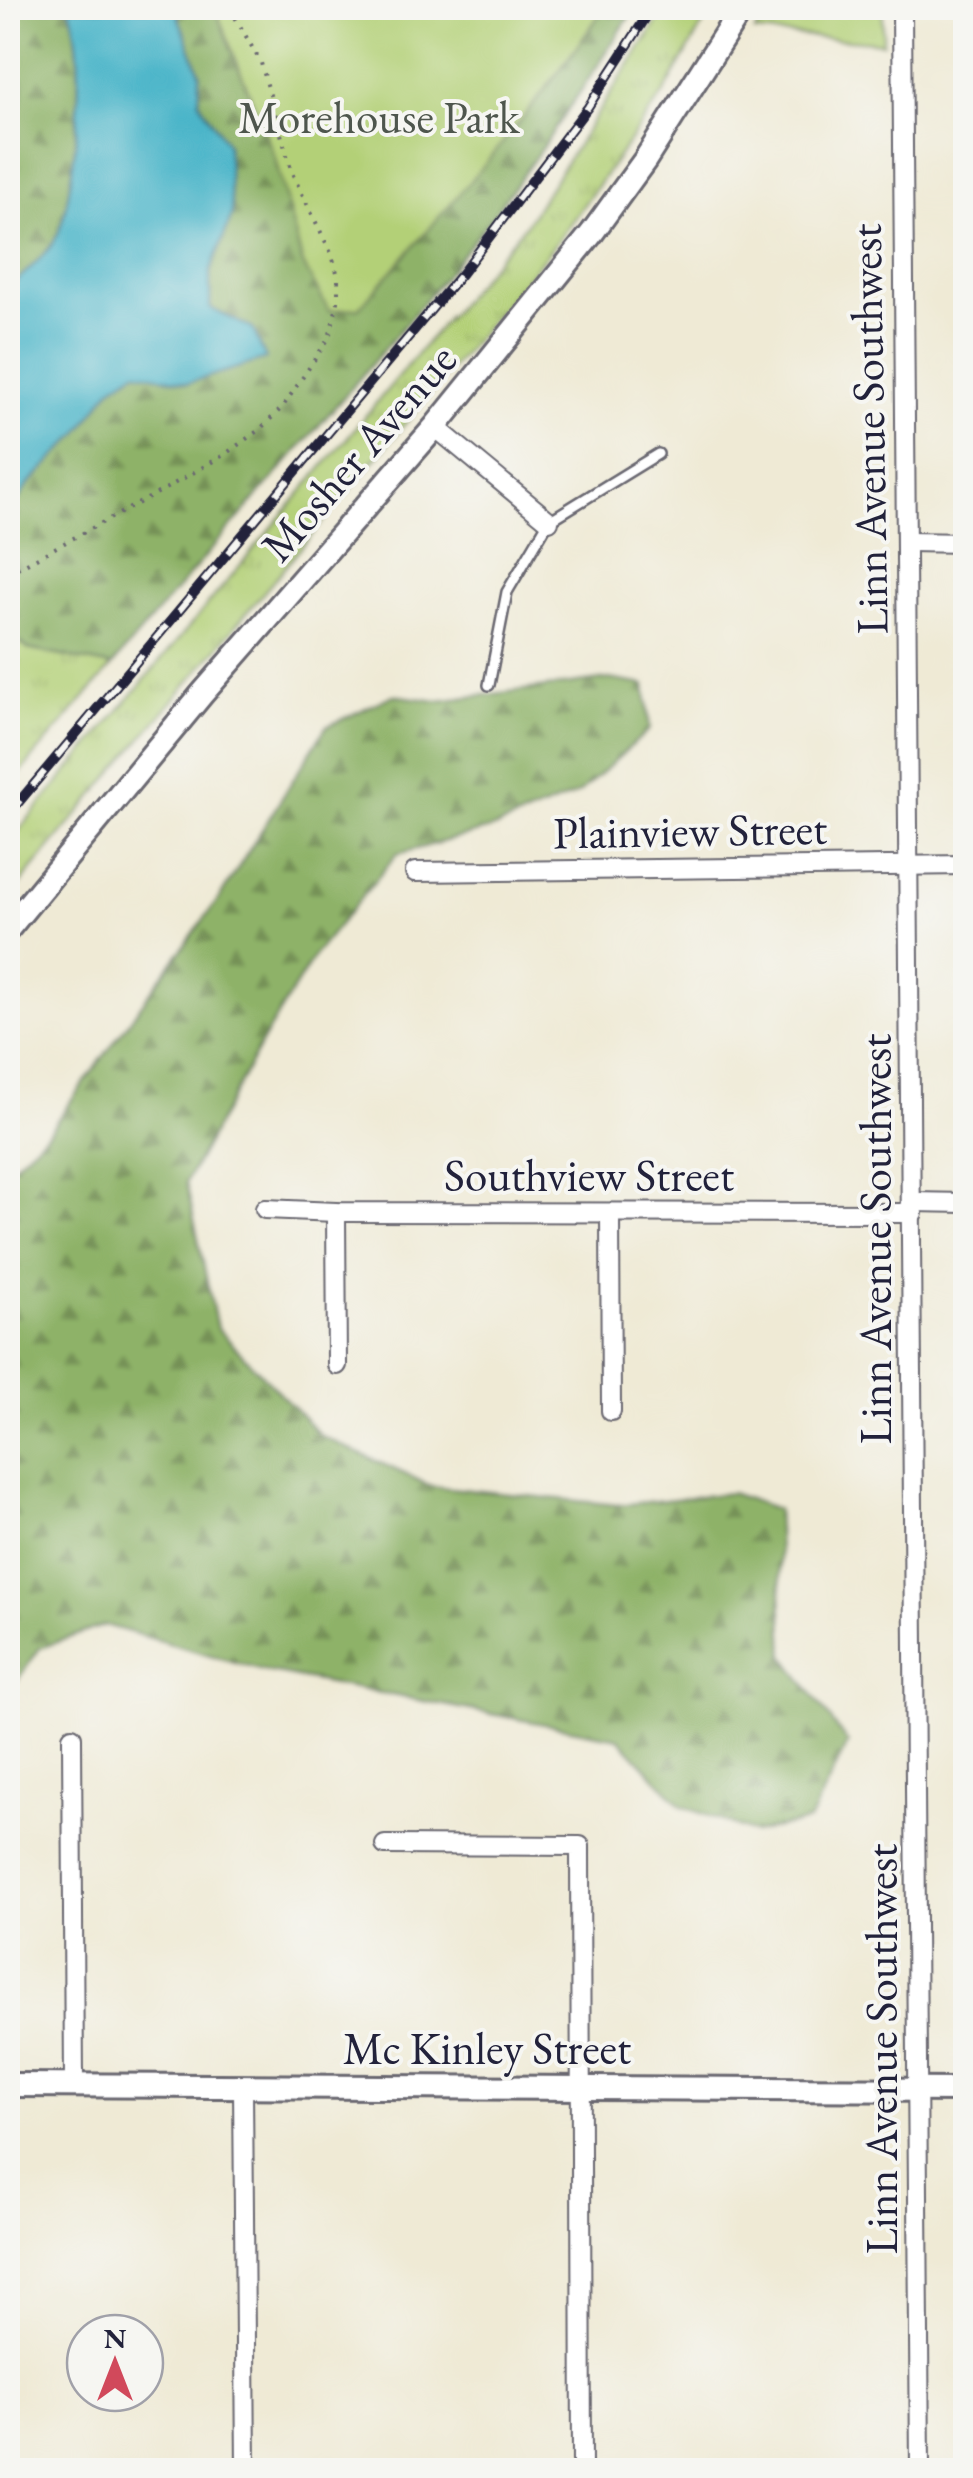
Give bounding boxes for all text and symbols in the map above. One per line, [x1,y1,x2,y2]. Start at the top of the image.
park label: Morehouse Park [238,88,521,146]
street label: Linn Avenue Southwest [835,223,901,635]
street label: Mosher Avenue [247,331,469,573]
street label: Plainview Street [552,799,828,861]
street label: Linn Avenue Southwest [846,1034,904,1445]
street label: Southview Street [444,1146,734,1204]
street label: Linn Avenue Southwest [852,1844,910,2255]
street label: Mc Kinley Street [343,2019,631,2077]
north arrow [65,2313,165,2413]
text: N [104,2320,127,2356]

